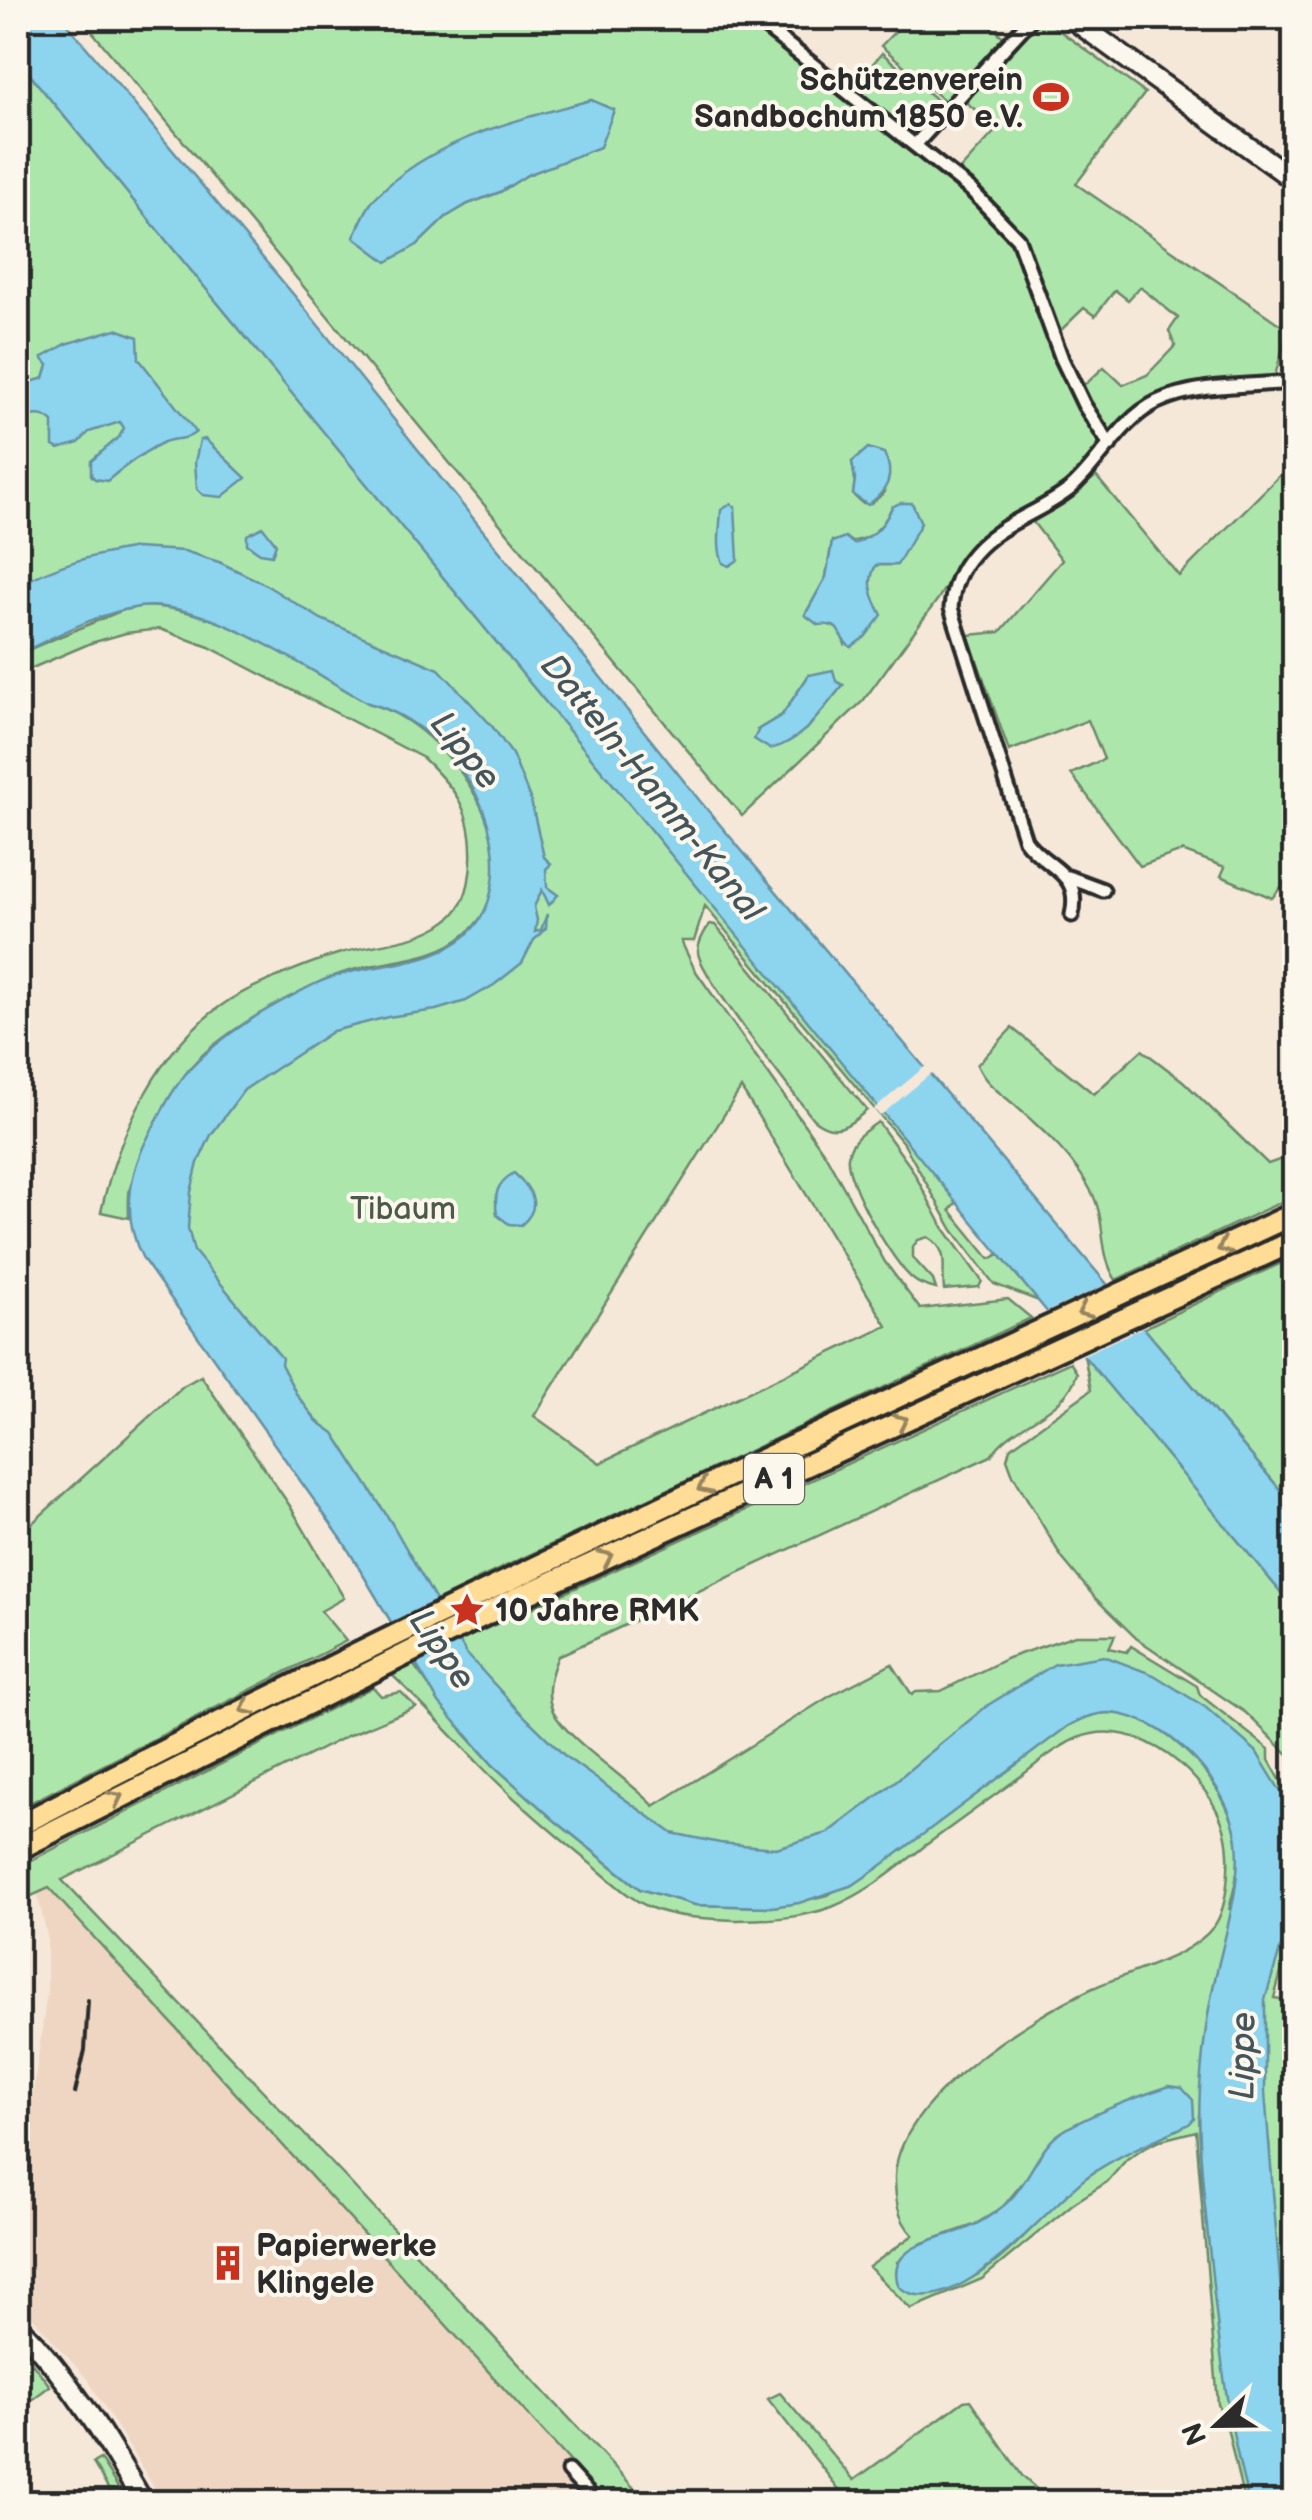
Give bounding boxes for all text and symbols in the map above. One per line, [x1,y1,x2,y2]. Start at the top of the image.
place label: Schützenverein Sandbochum 1850 e.V. [694,61,1023,137]
sports icon: Schützenverein Sandbochum 1850 e.V. [1032,78,1070,116]
water label: Datteln-Hamm-Kanal [531,645,774,931]
water label: Lippe [420,703,509,799]
park label: Tibaum [350,1190,456,1229]
one-way arrow [1216,1235,1234,1255]
one-way arrow [1076,1299,1094,1319]
one-way arrow [891,1413,909,1433]
road number: A 1 [744,1454,804,1504]
one-way arrow [696,1474,714,1494]
one-way arrow [596,1549,614,1569]
place icon: 10 Jahre RMK [448,1591,486,1629]
place label: 10 Jahre RMK [495,1592,699,1631]
water label: Lippe [399,1601,484,1698]
one-way arrow [239,1696,257,1716]
one-way arrow [106,1791,124,1810]
water label: Lippe [1221,2012,1266,2100]
place label: Papierwerke Klingele [256,2227,437,2303]
building icon: Papierwerke Klingele [209,2244,247,2282]
north arrow [1167,2375,1267,2475]
text: N [1176,2418,1214,2450]

